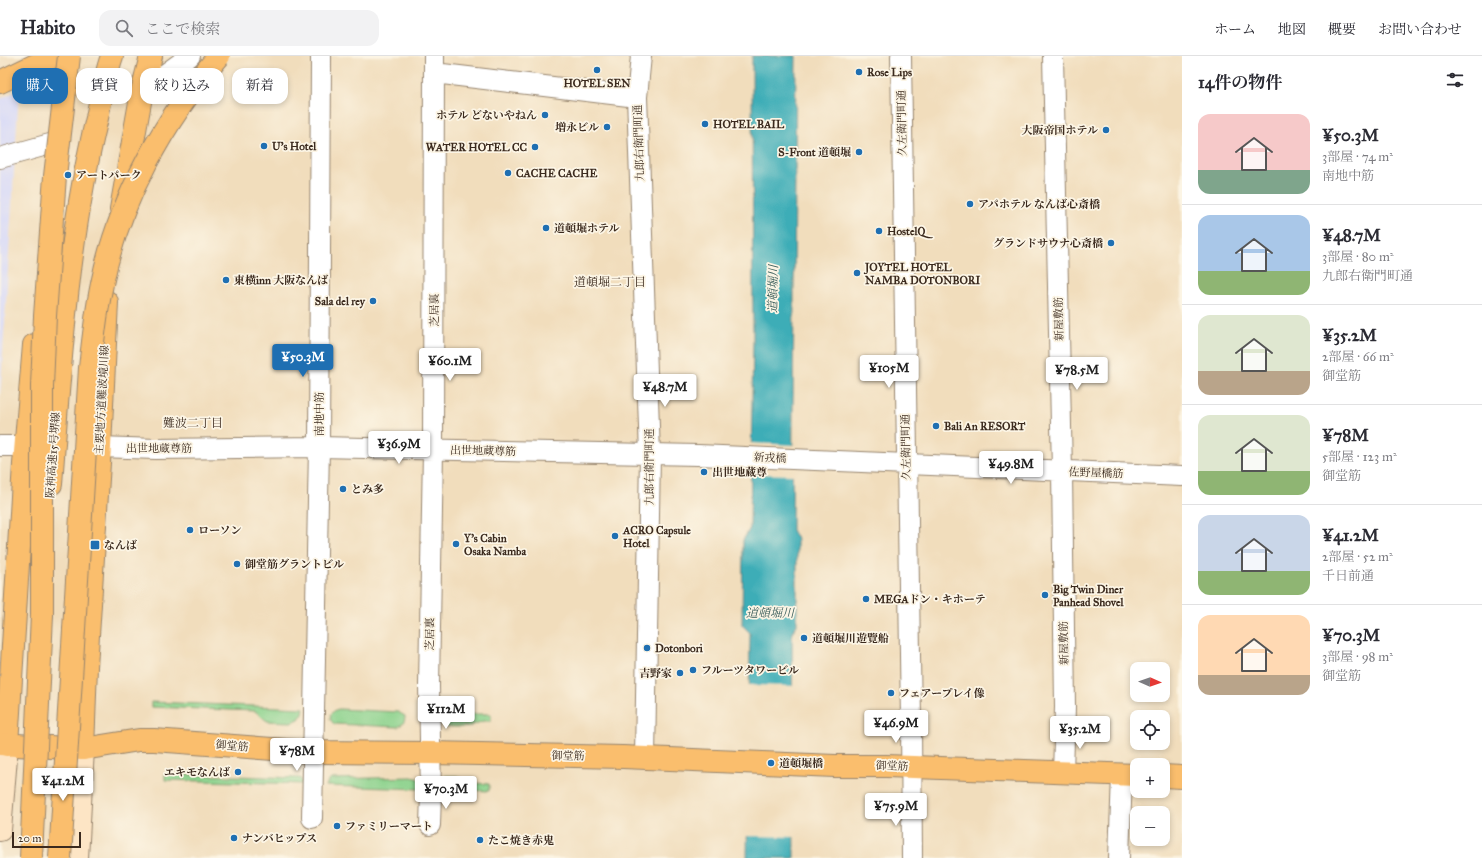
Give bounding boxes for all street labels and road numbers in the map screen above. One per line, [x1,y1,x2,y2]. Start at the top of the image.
street label: 久左衛門町通 [895,90,909,156]
street label: 九郎右衛門町通 [631,104,647,182]
street label: 芝居裏 [428,294,441,327]
street label: 新屋敷筋 [1052,297,1066,341]
street label: 主要地方道難波境川線 [93,345,111,455]
street label: 南地中筋 [313,392,326,436]
street label: 阪神高速15号堺線 [44,411,62,499]
street label: 久左衛門町通 [899,414,913,480]
street label: 九郎右衛門町通 [643,429,656,506]
street label: 出世地蔵尊筋 [126,442,192,455]
street label: 出世地蔵尊筋 [450,444,516,458]
street label: 新戎橋 [753,451,787,465]
street label: 佐野屋橋筋 [1068,466,1124,480]
street label: 芝居裏 [423,617,437,651]
street label: 新屋敷筋 [1057,621,1071,665]
street label: 御堂筋 [215,738,249,754]
street label: 御堂筋 [551,749,585,763]
street label: 御堂筋 [875,759,909,773]

